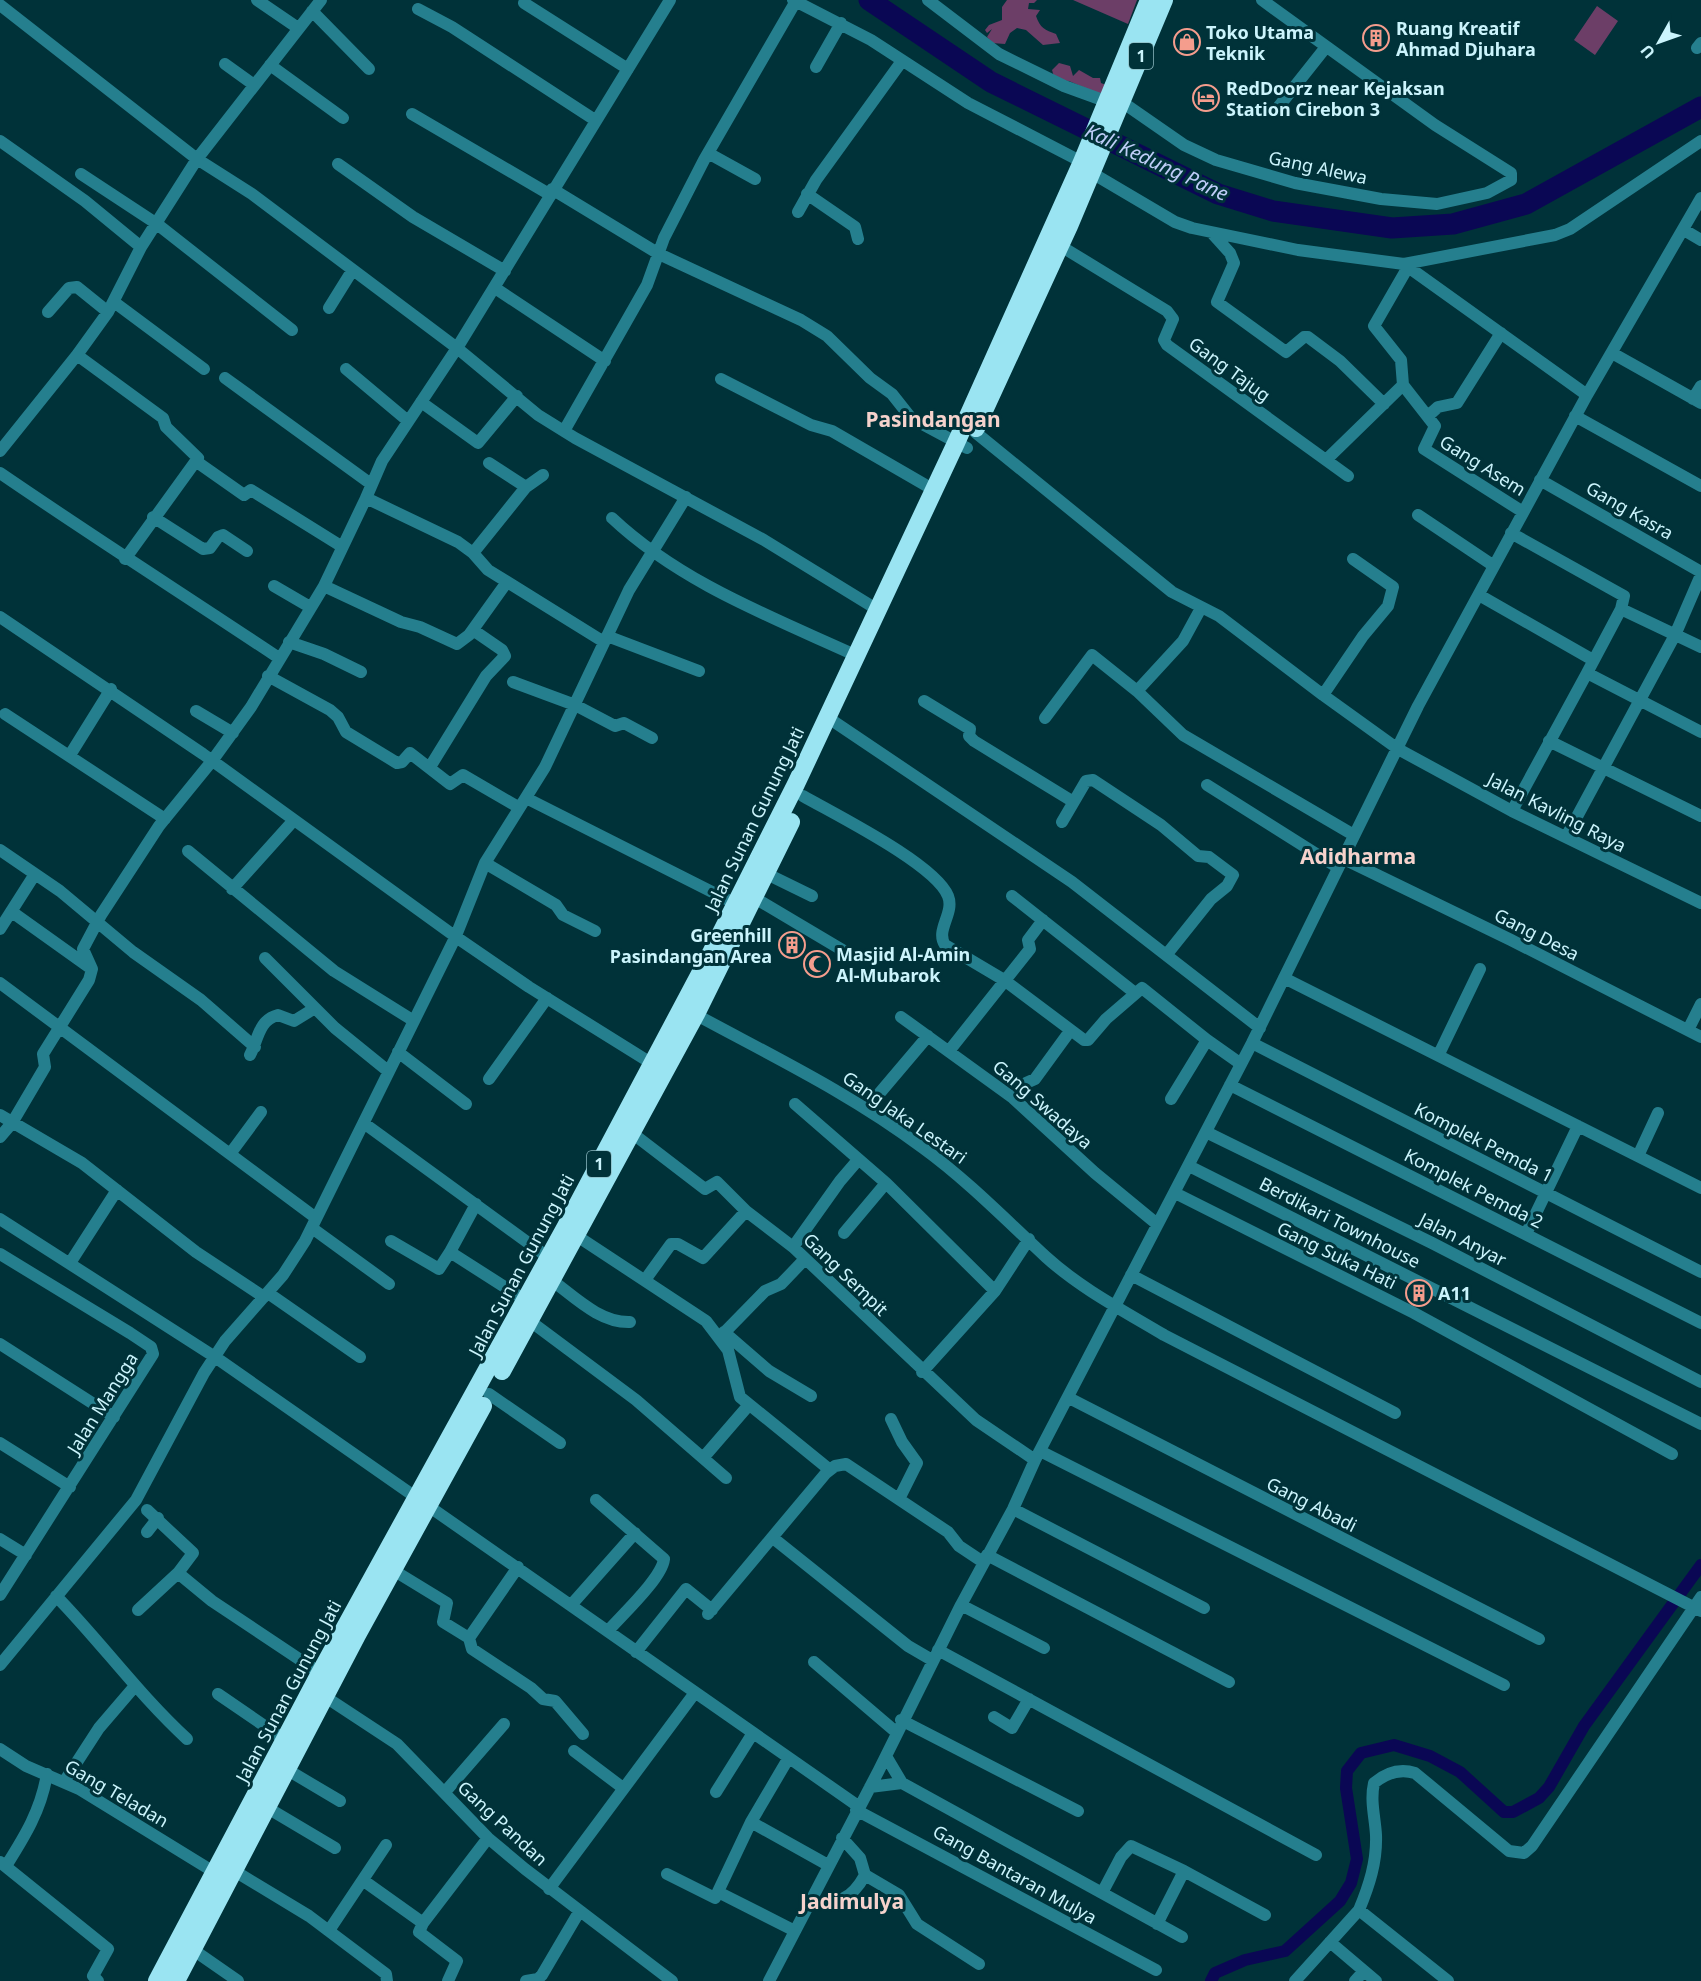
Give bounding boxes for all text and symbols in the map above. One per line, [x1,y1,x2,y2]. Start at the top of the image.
north arrow [1629,12,1689,72]
place label: Ruang Kreatif Ahmad Djuhara [1396,16,1536,61]
place label: Toko Utama Teknik [1206,20,1314,65]
building icon: Ruang Kreatif Ahmad Djuhara [1361,23,1391,53]
shop icon: Toko Utama Teknik [1172,27,1202,57]
text: U [1635,40,1660,63]
road number: 1 [1129,43,1153,69]
place label: RedDoorz near Kejaksan Station Cirebon 3 [1226,76,1445,121]
hotel icon: RedDoorz near Kejaksan Station Cirebon 3 [1191,83,1221,113]
water label: Kali Kedung Pane [1081,117,1233,207]
street label: Gang Alewa [1266,145,1370,189]
street label: Gang Tajug [1184,331,1276,407]
district label: Pasindangan [865,405,1001,433]
street label: Gang Asem [1435,429,1531,501]
street label: Gang Kasra [1582,475,1678,545]
street label: Jalan Sunan Gunung Jati [698,722,809,917]
street label: Jalan Kavling Raya [1482,766,1630,857]
district label: Adidharma [1300,842,1416,870]
street label: Gang Desa [1491,902,1583,966]
place label: Greenhill Pasindangan Area [610,923,772,968]
building icon: Greenhill Pasindangan Area [777,930,807,960]
place label: Masjid Al-Amin Al-Mubarok [836,942,970,987]
mosque icon: Masjid Al-Amin Al-Mubarok [802,949,832,979]
street label: Gang Swadaya [988,1054,1098,1154]
street label: Gang Jaka Lestari [838,1065,972,1169]
street label: Komplek Pemda 1 [1410,1097,1558,1187]
street label: Komplek Pemda 2 [1400,1143,1548,1233]
road number: 1 [587,1151,611,1177]
street label: Jalan Sunan Gunung Jati [462,1170,579,1362]
street label: Berdikari Townhouse [1255,1171,1425,1273]
street label: Jalan Anyar [1413,1206,1511,1271]
street label: Gang Suka Hati [1273,1216,1401,1294]
street label: Gang Sempit [798,1227,894,1321]
building icon: A11 [1404,1278,1434,1308]
place label: A11 [1438,1281,1471,1305]
street label: Jalan Mangga [60,1348,143,1460]
street label: Gang Abadi [1263,1471,1361,1537]
street label: Jalan Sunan Gunung Jati [229,1596,346,1788]
street label: Gang Teladan [61,1754,173,1832]
street label: Gang Pandan [453,1775,553,1871]
street label: Gang Bantaran Mulya [929,1819,1101,1929]
district label: Jadimulya [798,1887,904,1915]

